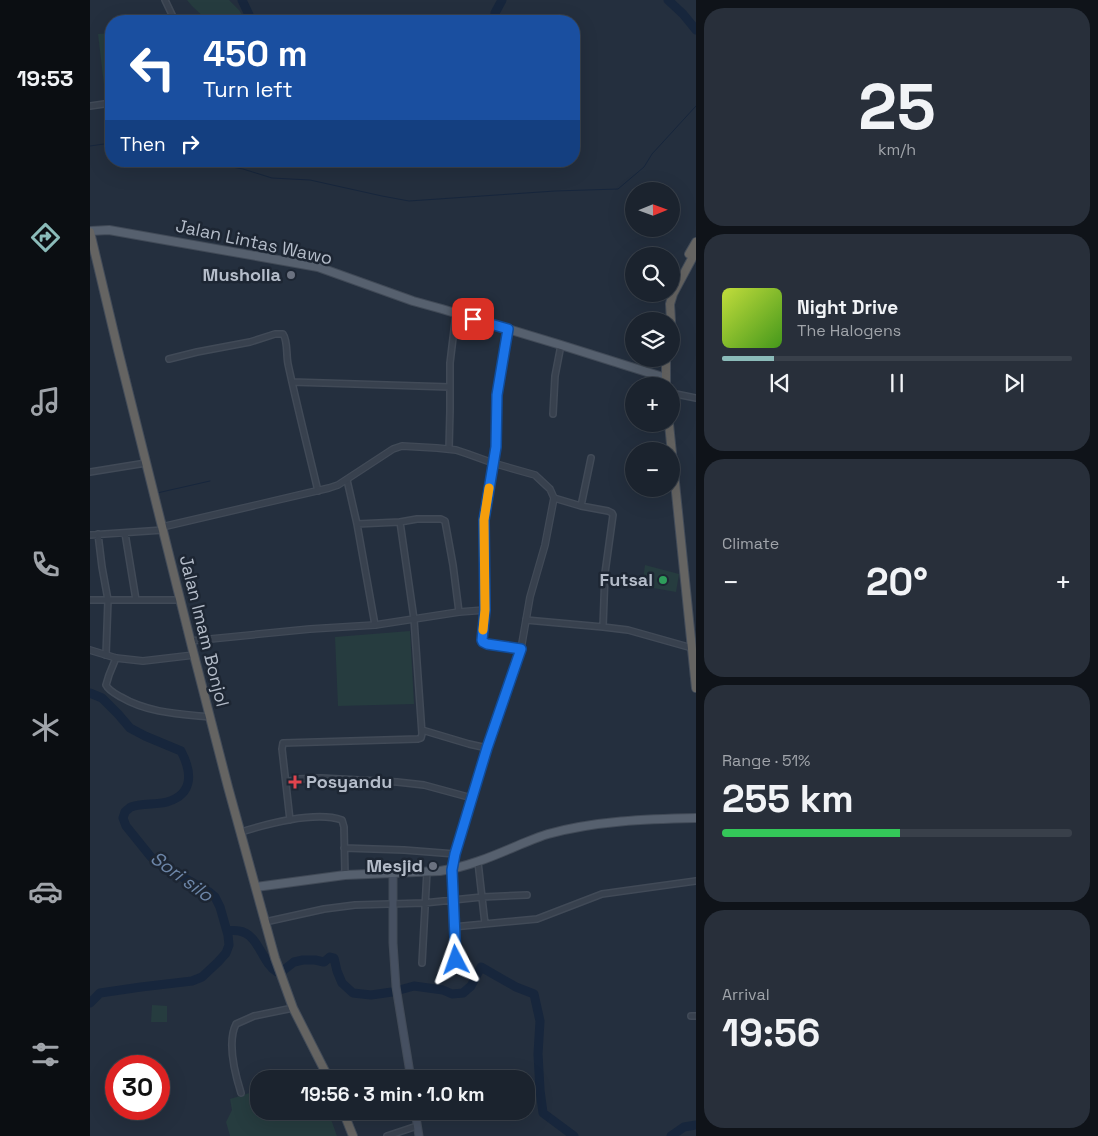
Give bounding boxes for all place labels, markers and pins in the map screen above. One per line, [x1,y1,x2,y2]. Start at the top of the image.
place label: Musholla [203,263,282,286]
marker: Musholla [285,269,297,281]
pin [452,298,494,340]
place label: Futsal [600,568,653,591]
marker: Futsal [657,574,669,586]
place label: Posyandu [306,770,392,793]
marker: Posyandu [288,775,302,789]
place label: Mesjid [366,854,423,877]
marker: Mesjid [427,860,439,872]

